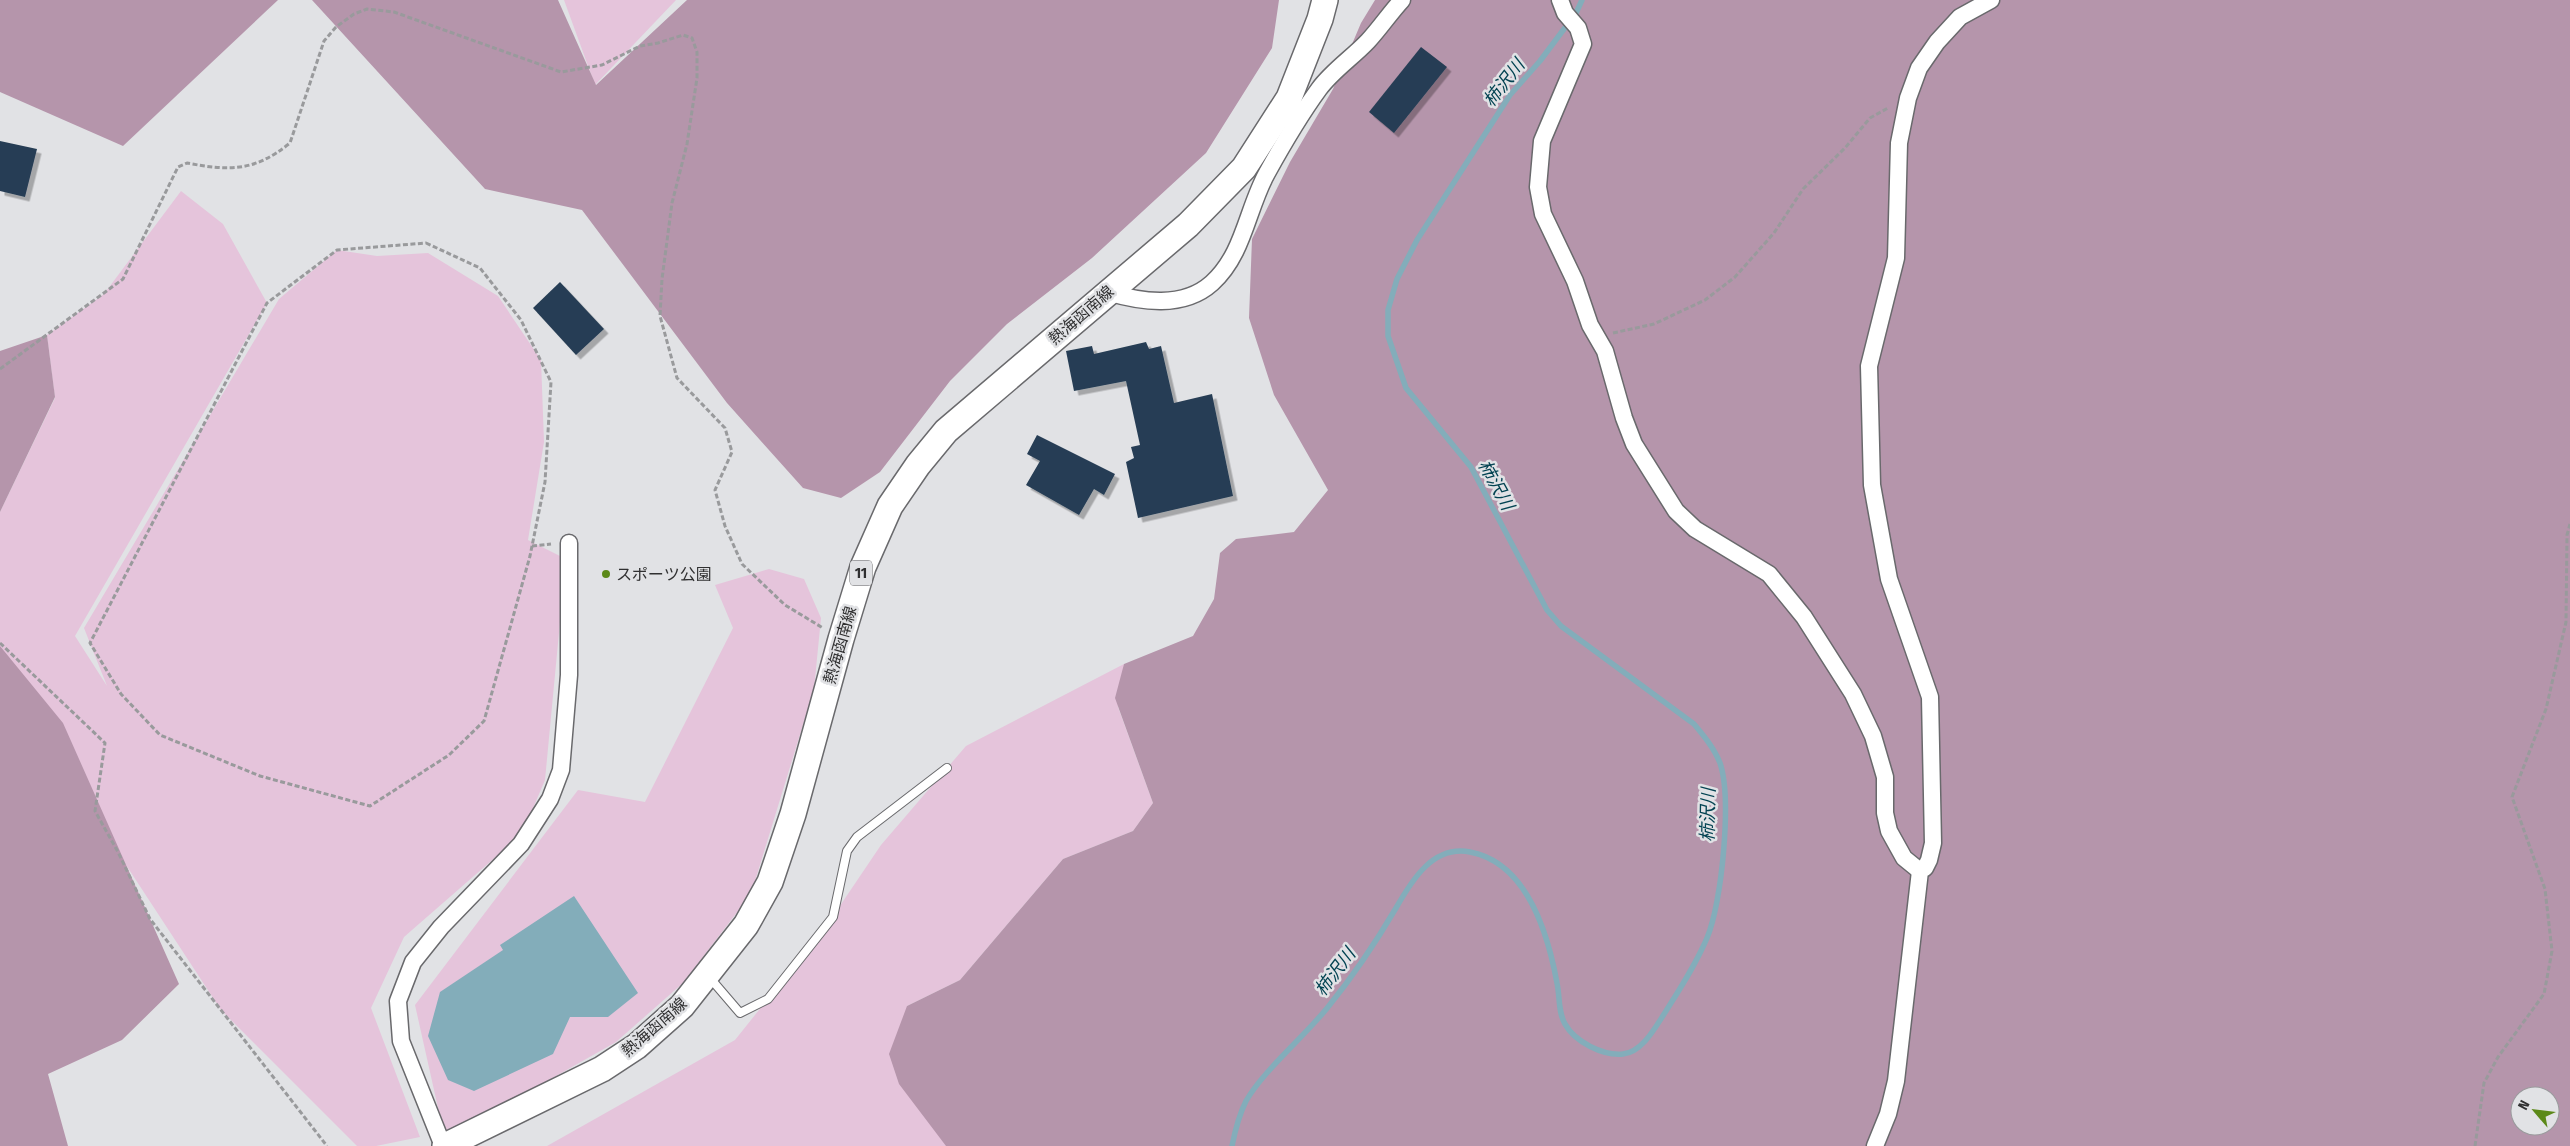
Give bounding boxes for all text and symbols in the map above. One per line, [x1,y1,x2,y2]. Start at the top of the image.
water label: 柿沢川 [1479,53,1531,111]
street label: 熱海函南線 [1045,282,1117,348]
water label: 柿沢川 [1473,456,1520,516]
road number: 11 [850,560,872,586]
place label: スポーツ公園 [616,565,712,584]
marker: スポーツ公園 [600,568,612,580]
street label: 熱海函南線 [820,604,860,686]
water label: 柿沢川 [1697,786,1720,842]
water label: 柿沢川 [1310,942,1361,1000]
street label: 熱海函南線 [618,994,690,1060]
north arrow [2510,1086,2560,1136]
text: N [2514,1097,2533,1113]

